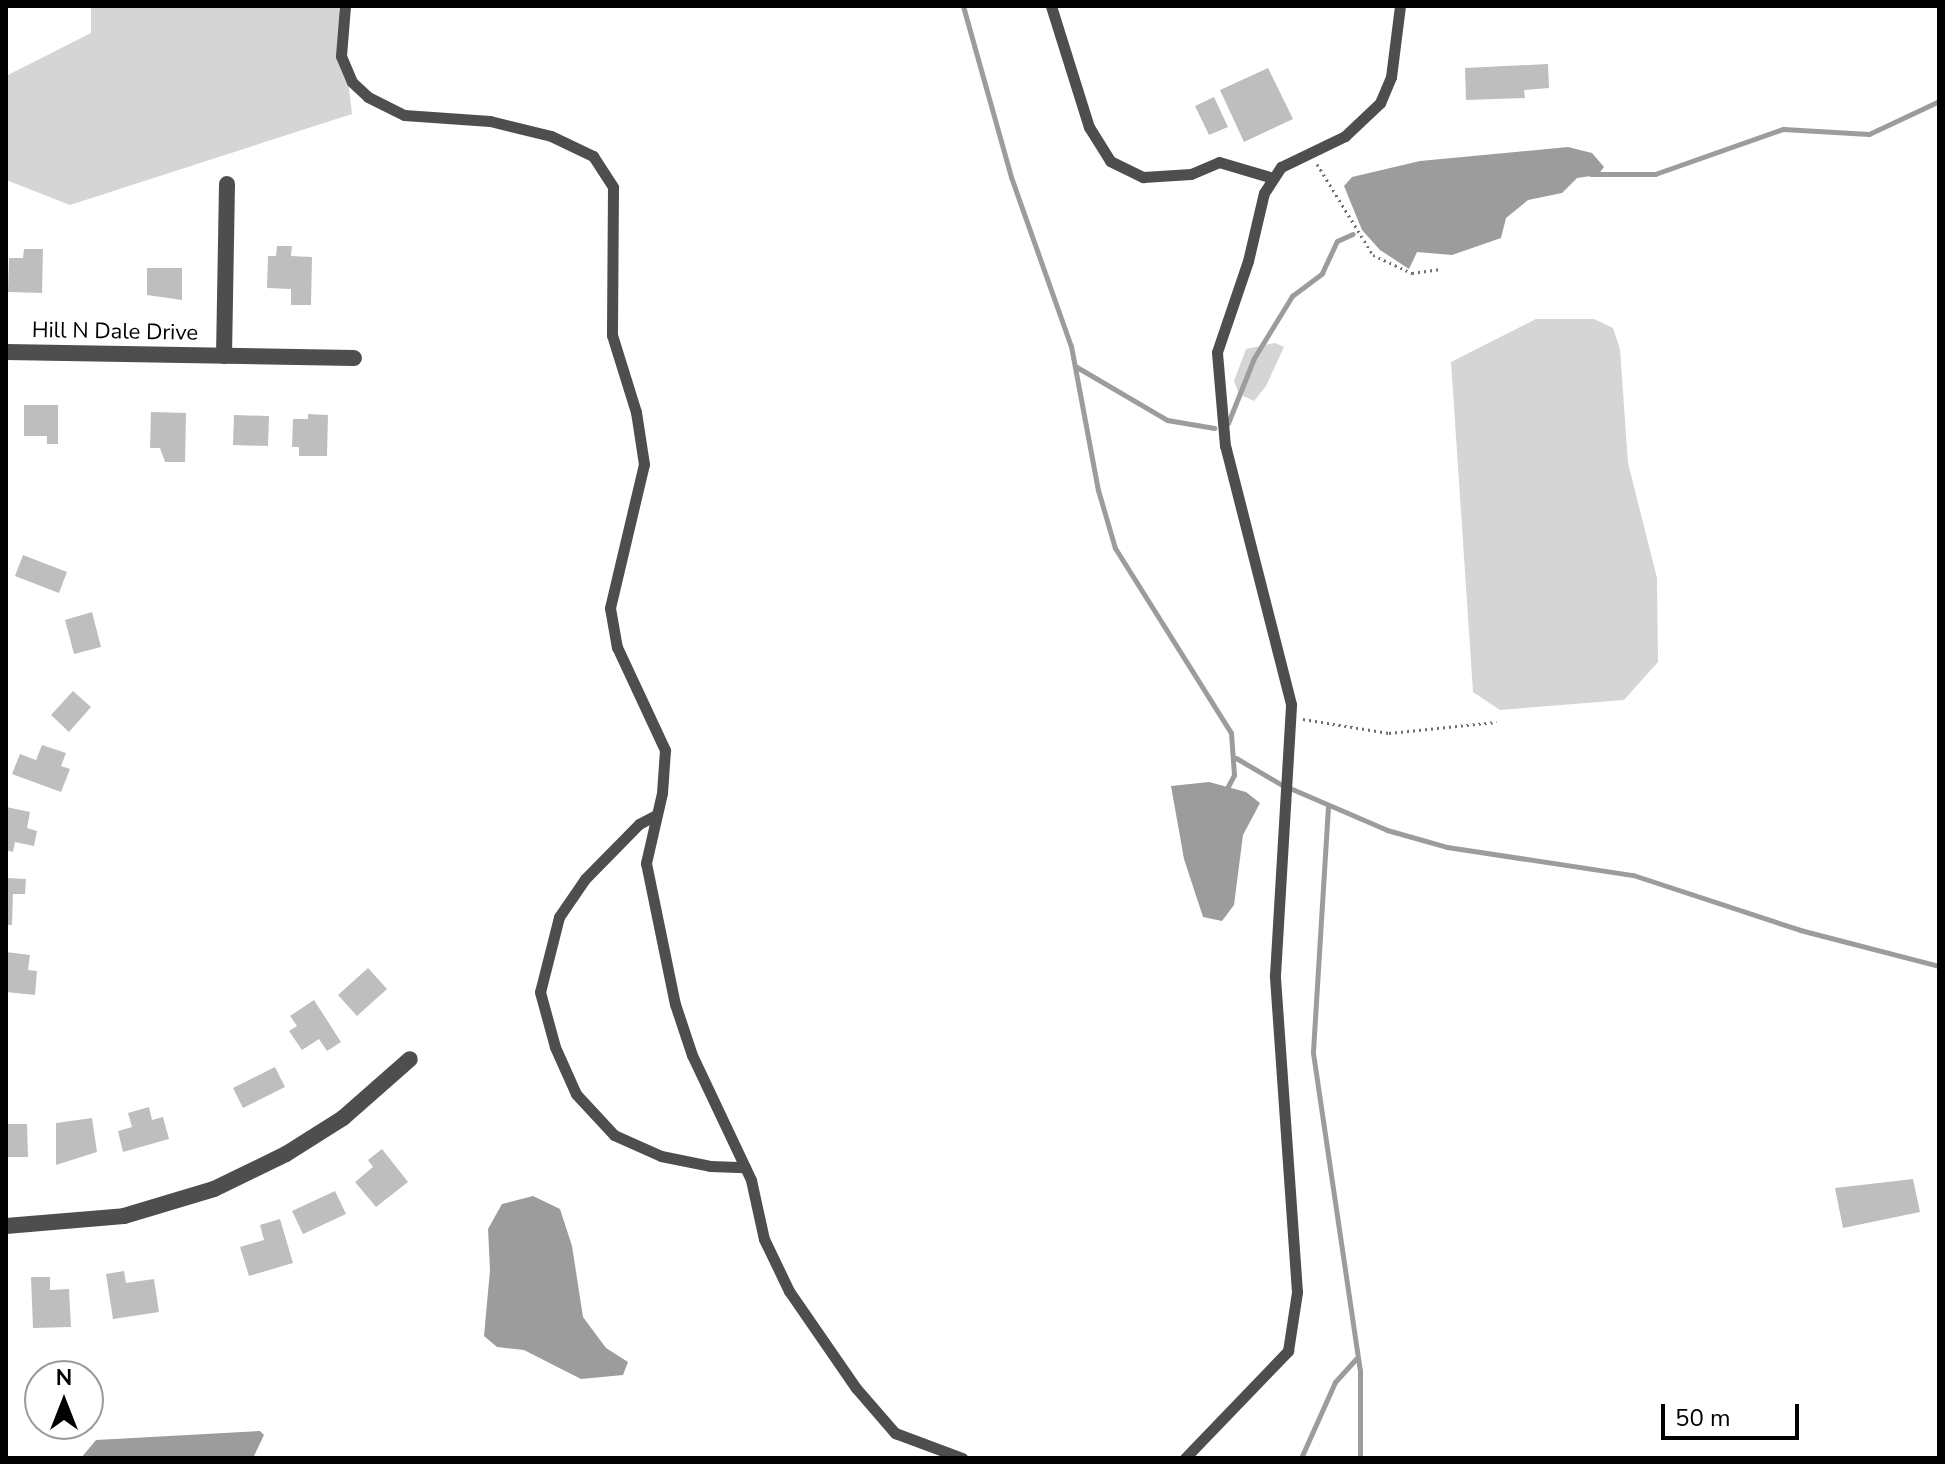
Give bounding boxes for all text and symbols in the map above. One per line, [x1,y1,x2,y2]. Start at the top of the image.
street label: Hill N Dale Drive [32,317,198,347]
north arrow [24,1360,104,1440]
text: N [56,1363,72,1393]
scale bar [1665,1388,1803,1438]
text: 50 m [1675,1402,1731,1434]

